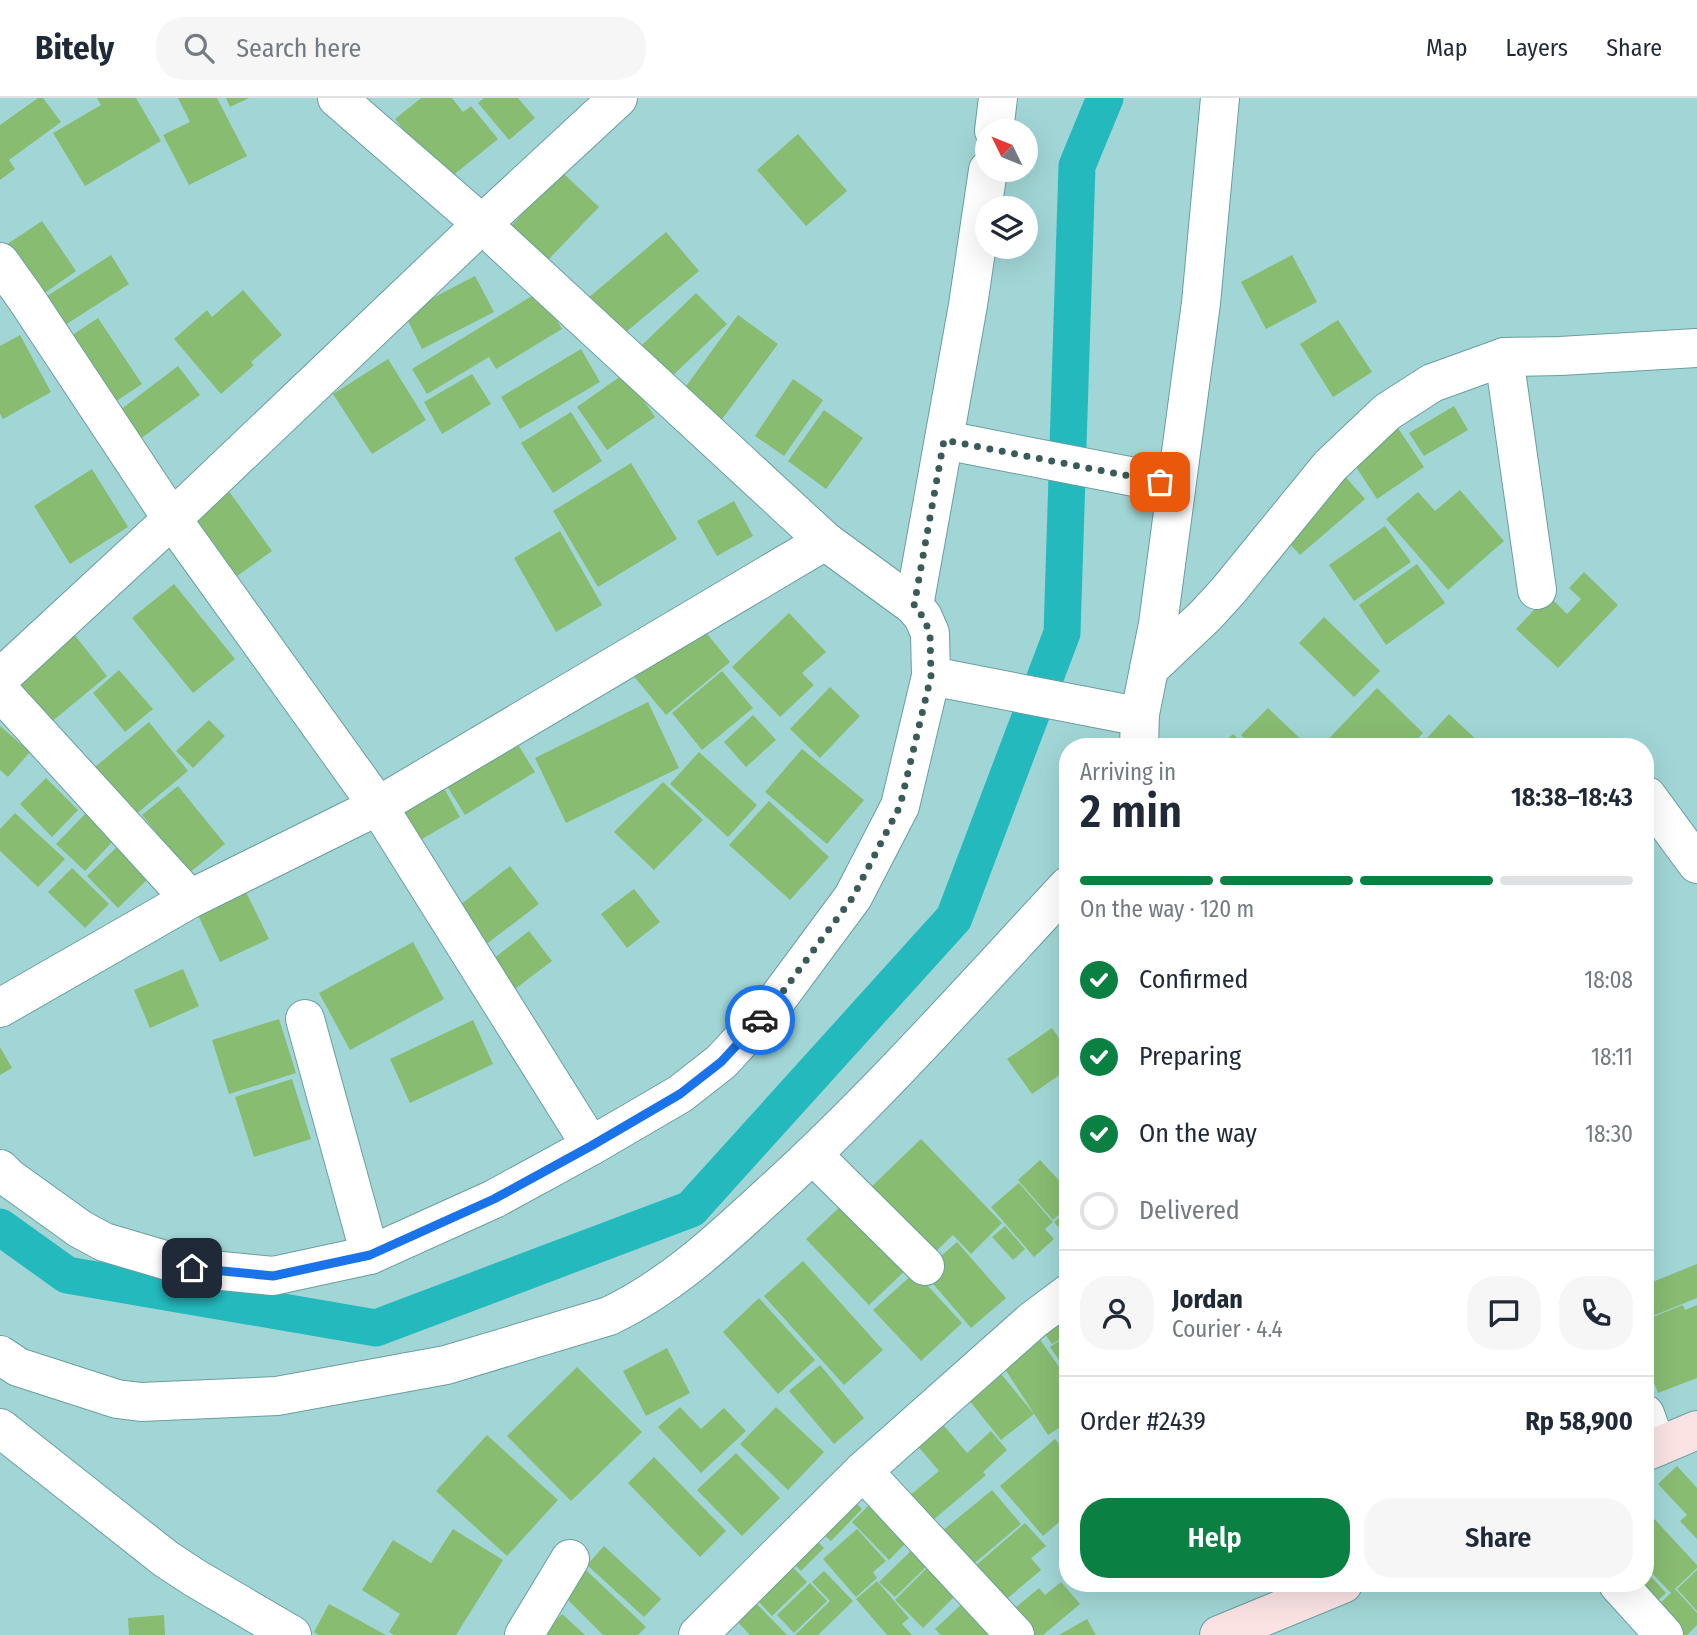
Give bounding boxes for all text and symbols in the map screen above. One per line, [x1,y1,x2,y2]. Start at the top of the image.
search box [156,17,646,80]
text: Bitely [35,28,114,68]
icon: search [180,29,218,67]
text: Search here [236,33,361,64]
text: Map [1426,34,1468,62]
text: Layers [1506,34,1568,62]
text: Share [1606,34,1662,62]
north arrow [975,119,1038,182]
map controls [975,119,1038,259]
button: layers [975,196,1038,259]
pin [1130,452,1190,512]
icon: bag [1141,463,1179,501]
text: Arriving in [1080,758,1176,786]
text: 18:38–18:43 [1511,782,1633,813]
text: 2 min [1080,784,1182,839]
text: On the way · 120 m [1080,895,1254,923]
icon: check [1080,961,1118,999]
text: Confirmed [1139,964,1249,995]
text: 18:08 [1584,966,1633,994]
courier [725,985,795,1055]
icon: car [741,1001,779,1039]
icon: check [1080,1038,1118,1076]
text: Preparing [1139,1041,1241,1072]
text: 18:11 [1591,1043,1633,1071]
icon: check [1080,1115,1118,1153]
text: On the way [1139,1118,1257,1149]
text: 18:30 [1585,1120,1633,1148]
text: Delivered [1139,1195,1240,1226]
pin [162,1238,222,1298]
icon: home [173,1249,211,1287]
button: person [1080,1276,1154,1350]
button: chat [1467,1276,1541,1350]
button: phone [1559,1276,1633,1350]
text: Jordan [1172,1284,1243,1315]
text: Courier · 4.4 [1172,1315,1283,1343]
text: Order #2439 [1080,1406,1206,1437]
text: Rp 58,900 [1525,1406,1633,1437]
button: Help [1080,1498,1350,1578]
button: Share [1364,1498,1633,1578]

